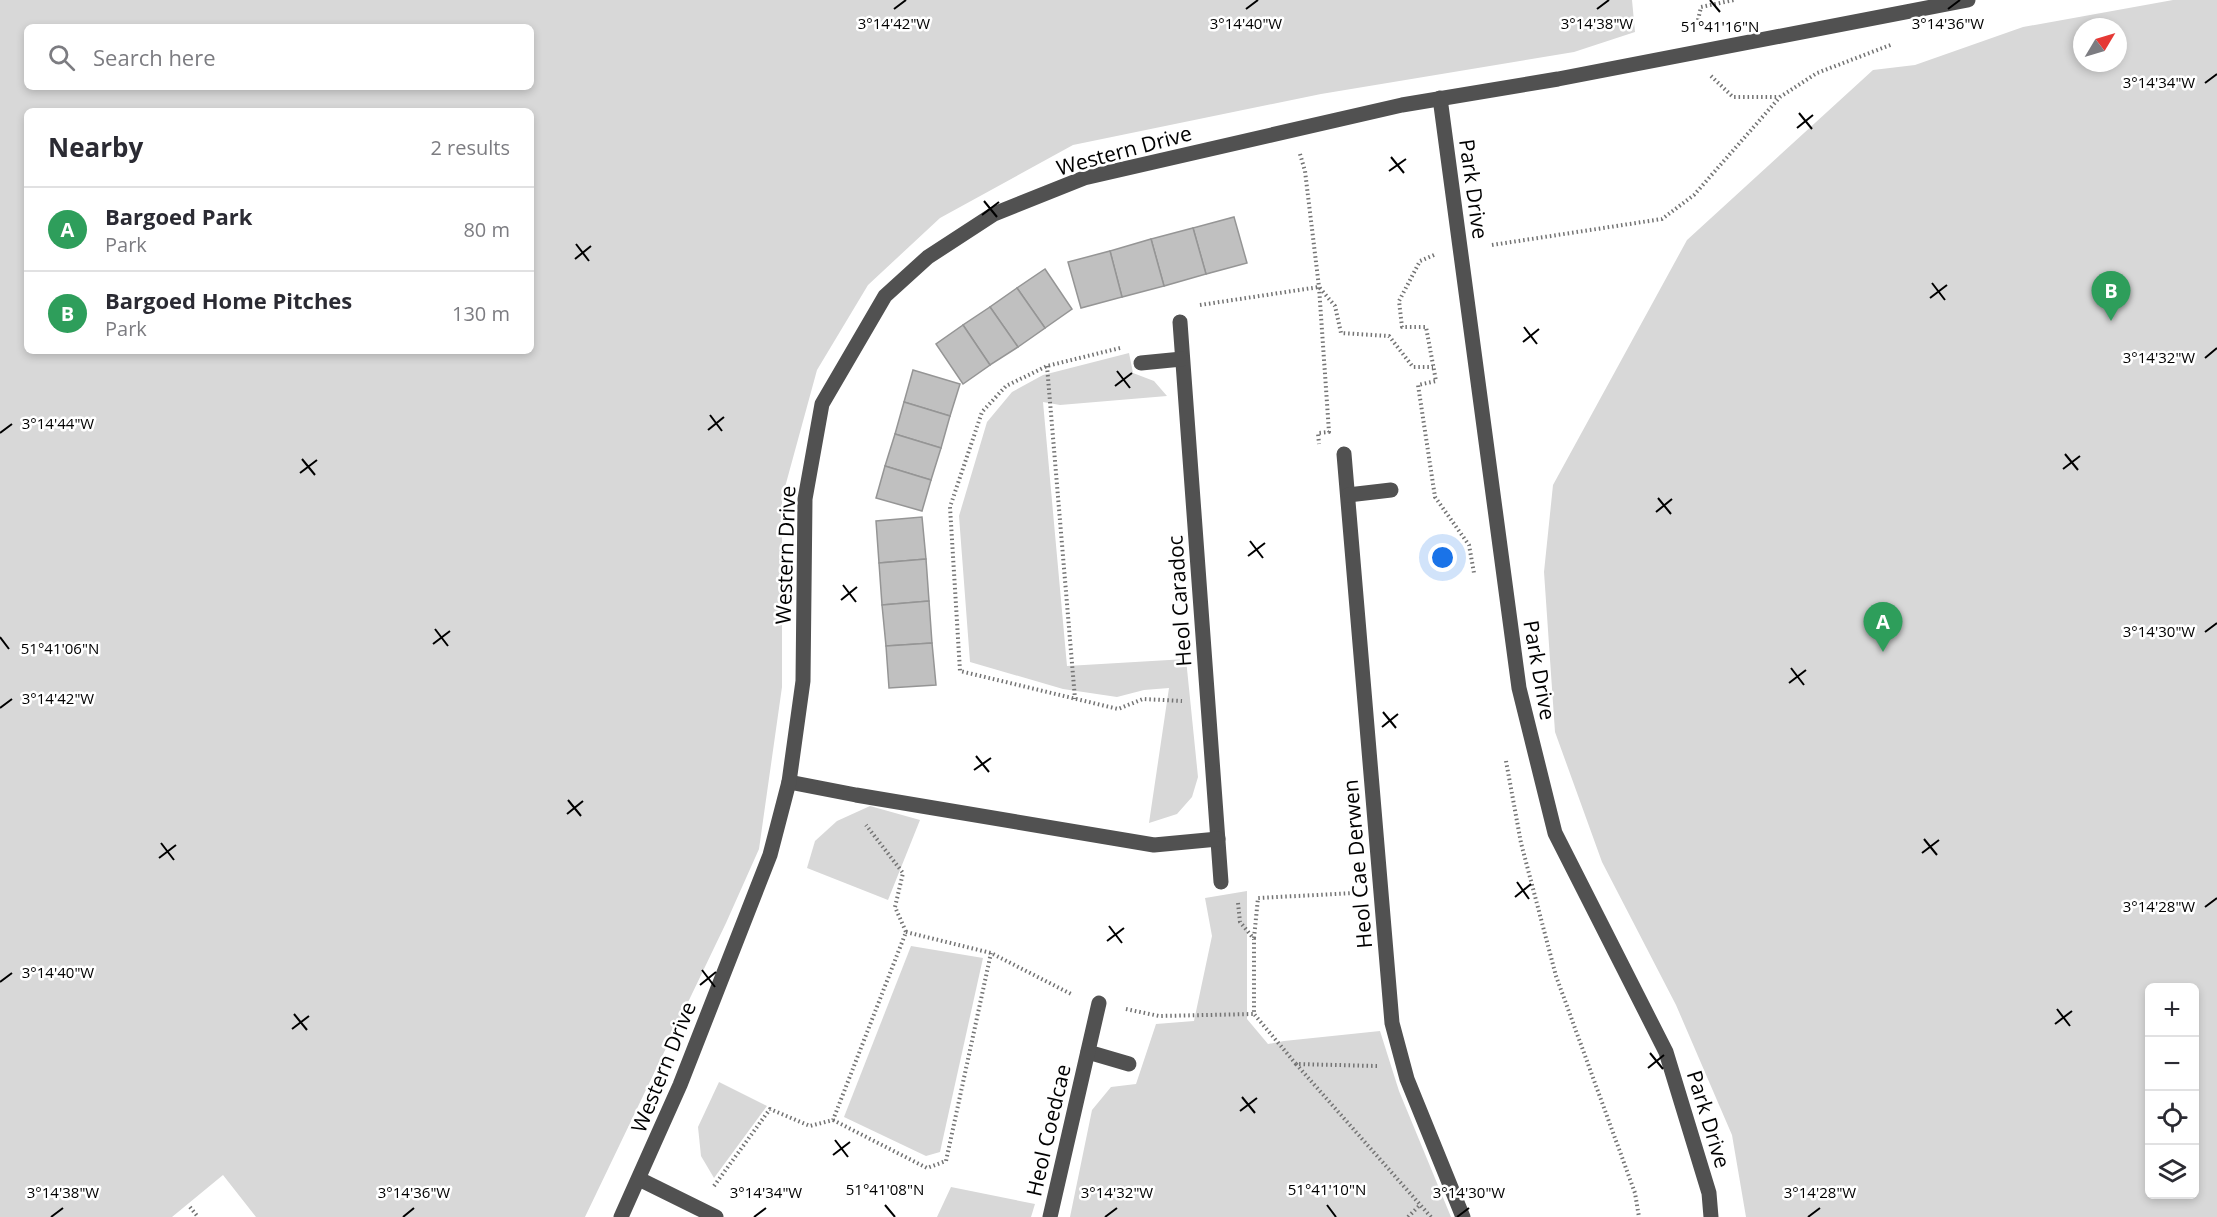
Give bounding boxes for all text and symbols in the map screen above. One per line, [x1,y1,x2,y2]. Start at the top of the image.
text: 3°14'42"W [858,13,930,33]
text: 3°14'40"W [1210,13,1282,33]
text: 3°14'38"W [1561,13,1633,33]
text: 3°14'36"W [1912,13,1984,33]
text: 51°41'16"N [1681,16,1759,36]
north arrow [2073,18,2127,72]
search box [24,24,534,90]
icon: search [45,41,78,74]
text: Search here [93,42,216,72]
text: 3°14'34"W [2123,72,2195,92]
street label: Western Drive [1053,119,1195,181]
text: Nearby [48,129,143,165]
text: 2 results [430,134,510,161]
street label: Park Drive [1453,137,1495,241]
text: Bargoed Park [105,201,252,231]
text: A [61,216,74,243]
text: 80 m [463,216,510,243]
text: Park [105,231,147,258]
pin: B [2092,272,2130,321]
text: Bargoed Home Pitches [105,285,352,315]
text: B [61,300,74,327]
text: 130 m [452,300,510,327]
text: Park [105,315,147,342]
text: 3°14'32"W [2123,347,2195,367]
text: 3°14'44"W [22,413,94,433]
street label: Western Drive [769,485,801,625]
street label: Heol Caradoc [1160,535,1198,667]
your location [1428,543,1457,572]
pin: A [1864,602,1902,652]
street label: Park Drive [1517,618,1563,722]
text: 3°14'30"W [2123,621,2195,641]
text: 51°41'06"N [21,638,99,658]
text: 3°14'42"W [22,688,94,708]
street label: Heol Cae Derwen [1336,778,1378,950]
text: 3°14'28"W [2123,896,2195,916]
text: 3°14'40"W [22,962,94,982]
map controls [2145,983,2199,1199]
button: + [2145,983,2199,1037]
street label: Western Drive [624,997,702,1137]
button: − [2145,1037,2199,1091]
street label: Heol Coedcae [1019,1061,1077,1199]
street label: Park Drive [1681,1067,1737,1171]
button: locate [2145,1091,2199,1145]
button: layers [2145,1145,2199,1199]
text: 51°41'08"N [846,1179,924,1199]
text: 51°41'10"N [1288,1179,1366,1199]
text: 3°14'38"W [27,1182,99,1202]
text: 3°14'36"W [378,1182,450,1202]
text: 3°14'34"W [730,1182,802,1202]
text: 3°14'32"W [1081,1182,1153,1202]
text: 3°14'30"W [1433,1182,1505,1202]
text: 3°14'28"W [1784,1182,1856,1202]

